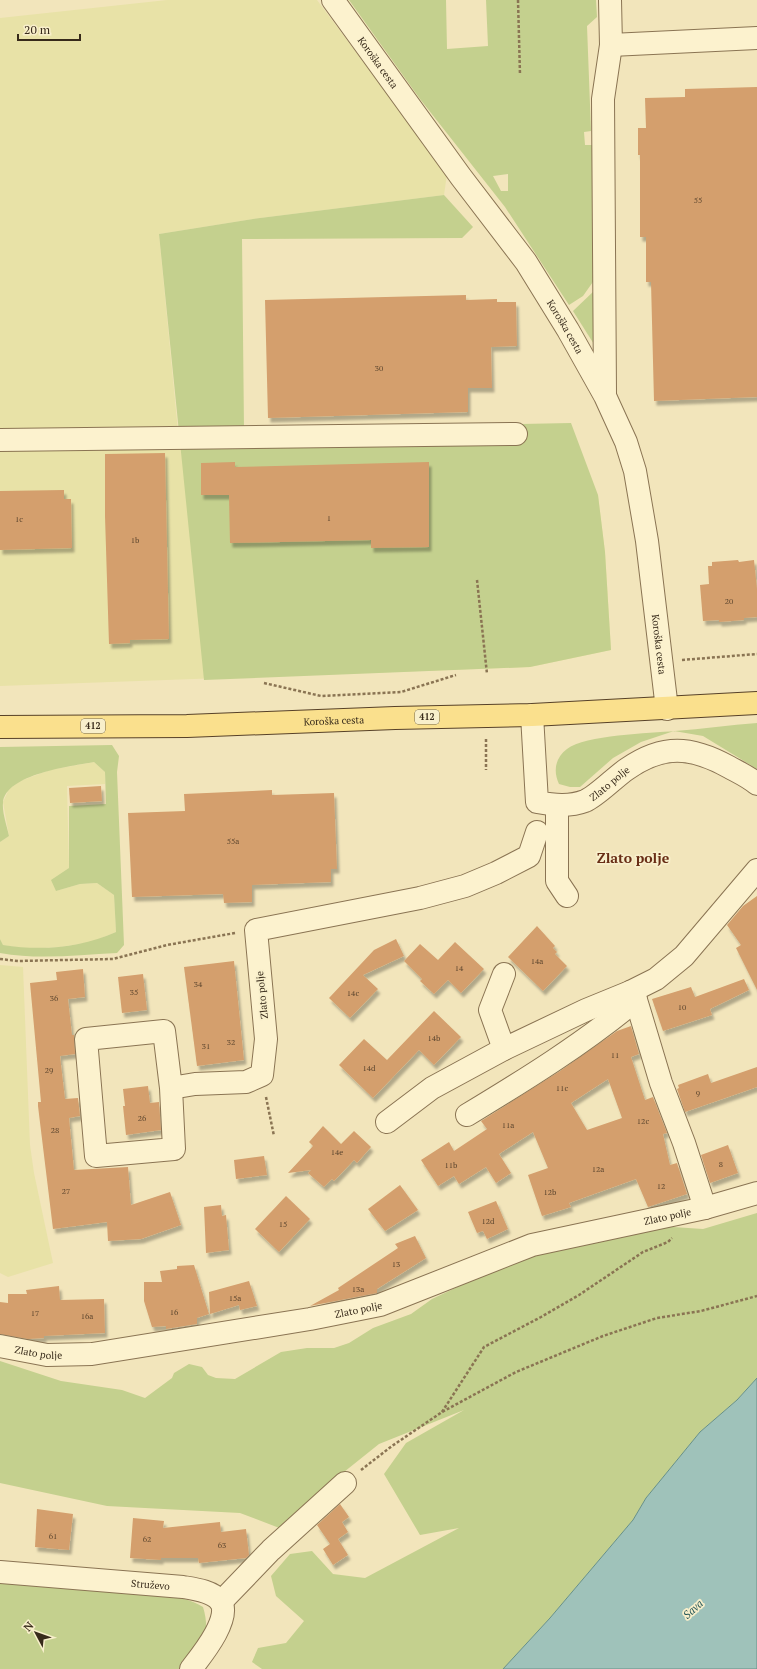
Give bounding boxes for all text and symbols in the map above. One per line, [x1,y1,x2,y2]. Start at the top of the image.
scale bar [18,16,80,42]
text: 20 m [24,22,51,37]
street label: Koroška cesta [355,34,401,91]
house number: 55 [694,195,702,205]
street label: Koroška cesta [544,297,586,356]
house number: 30 [375,363,383,373]
house number: 1 [327,513,331,523]
house number: 1c [15,514,23,524]
house number: 1b [131,535,140,545]
house number: 20 [725,596,733,606]
street label: Koroška cesta [649,613,669,675]
road number: 412 [415,710,439,724]
street label: Koroška cesta [303,713,364,728]
road number: 412 [81,719,105,733]
street label: Zlato polje [587,763,632,804]
house number: 55a [227,836,239,846]
district label: Zlato polje [597,848,670,867]
house number: 14a [531,956,543,966]
house number: 14 [455,963,464,973]
street label: Zlato polje [253,970,271,1020]
house number: 34 [194,979,203,989]
house number: 35 [130,987,138,997]
house number: 14c [347,988,359,998]
house number: 36 [50,993,59,1003]
house number: 10 [678,1002,686,1012]
house number: 14b [428,1033,441,1043]
house number: 32 [227,1037,235,1047]
house number: 31 [202,1041,210,1051]
house number: 11 [611,1050,619,1060]
house number: 14d [363,1063,376,1073]
house number: 29 [45,1065,53,1075]
house number: 11c [556,1083,568,1093]
house number: 9 [696,1088,700,1098]
house number: 26 [138,1113,147,1123]
house number: 12c [637,1116,649,1126]
house number: 11a [502,1120,514,1130]
house number: 28 [51,1125,59,1135]
house number: 14e [331,1147,343,1157]
house number: 8 [719,1159,723,1169]
house number: 11b [445,1160,458,1170]
house number: 12a [592,1164,604,1174]
house number: 12 [657,1181,665,1191]
house number: 27 [62,1186,70,1196]
house number: 12b [544,1187,557,1197]
street label: Zlato polje [643,1205,692,1227]
house number: 12d [482,1216,495,1226]
house number: 15 [279,1219,287,1229]
house number: 13 [392,1259,400,1269]
house number: 13a [352,1284,364,1294]
house number: 15a [229,1293,241,1303]
street label: Zlato polje [334,1298,383,1320]
house number: 16 [170,1307,179,1317]
house number: 17 [31,1308,39,1318]
house number: 16a [81,1311,93,1321]
street label: Zlato polje [14,1342,62,1362]
house number: 61 [49,1531,57,1541]
house number: 62 [143,1534,151,1544]
house number: 63 [218,1540,226,1550]
street label: Struževo [131,1576,171,1592]
water label: Sava [680,1596,706,1622]
north arrow [16,1613,56,1653]
text: N [20,1618,37,1634]

